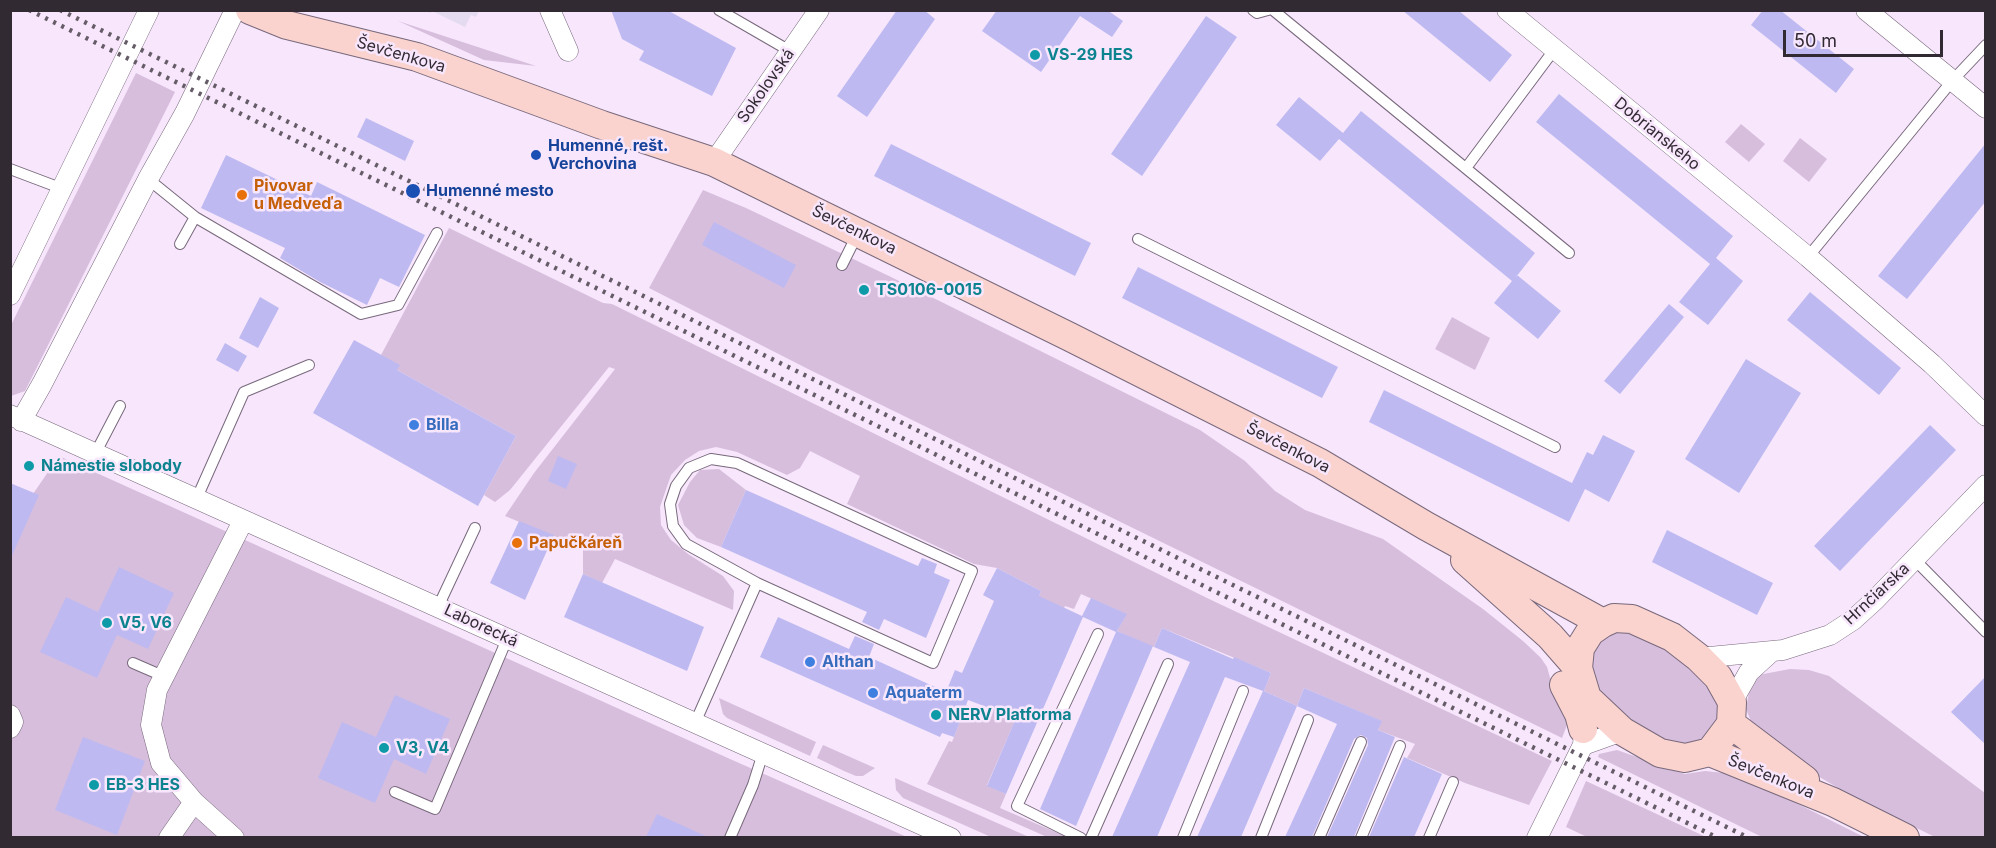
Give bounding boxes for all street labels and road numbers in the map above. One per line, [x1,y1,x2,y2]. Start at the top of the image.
street label: Ševčenkova [354,33,448,77]
street label: Sokolovská [733,45,799,127]
street label: Dobrianskeho [1610,94,1704,174]
street label: Ševčenkova [809,201,899,259]
street label: Ševčenkova [1243,419,1333,477]
street label: Hrnčiarska [1841,559,1913,629]
street label: Laborecká [441,601,521,651]
street label: Ševčenkova [1725,751,1817,803]

